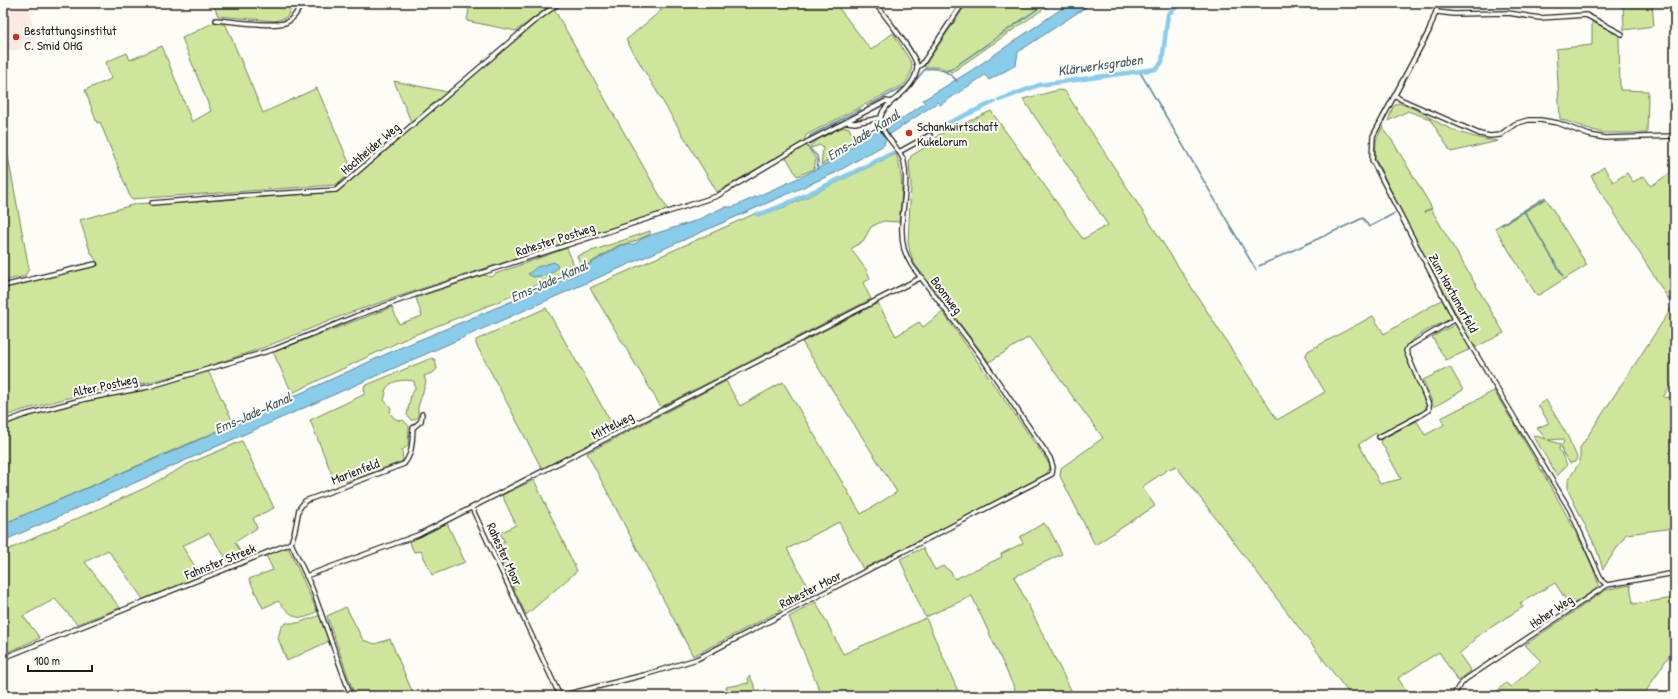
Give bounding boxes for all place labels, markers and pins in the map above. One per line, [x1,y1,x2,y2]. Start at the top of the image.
place label: Bestattungsinstitut C. Smid OHG [24,21,117,54]
marker: Bestattungsinstitut C. Smid OHG [11,32,21,42]
place label: Schankwirtschaft Kukelorum [917,117,999,150]
marker: Schankwirtschaft Kukelorum [904,128,914,138]

